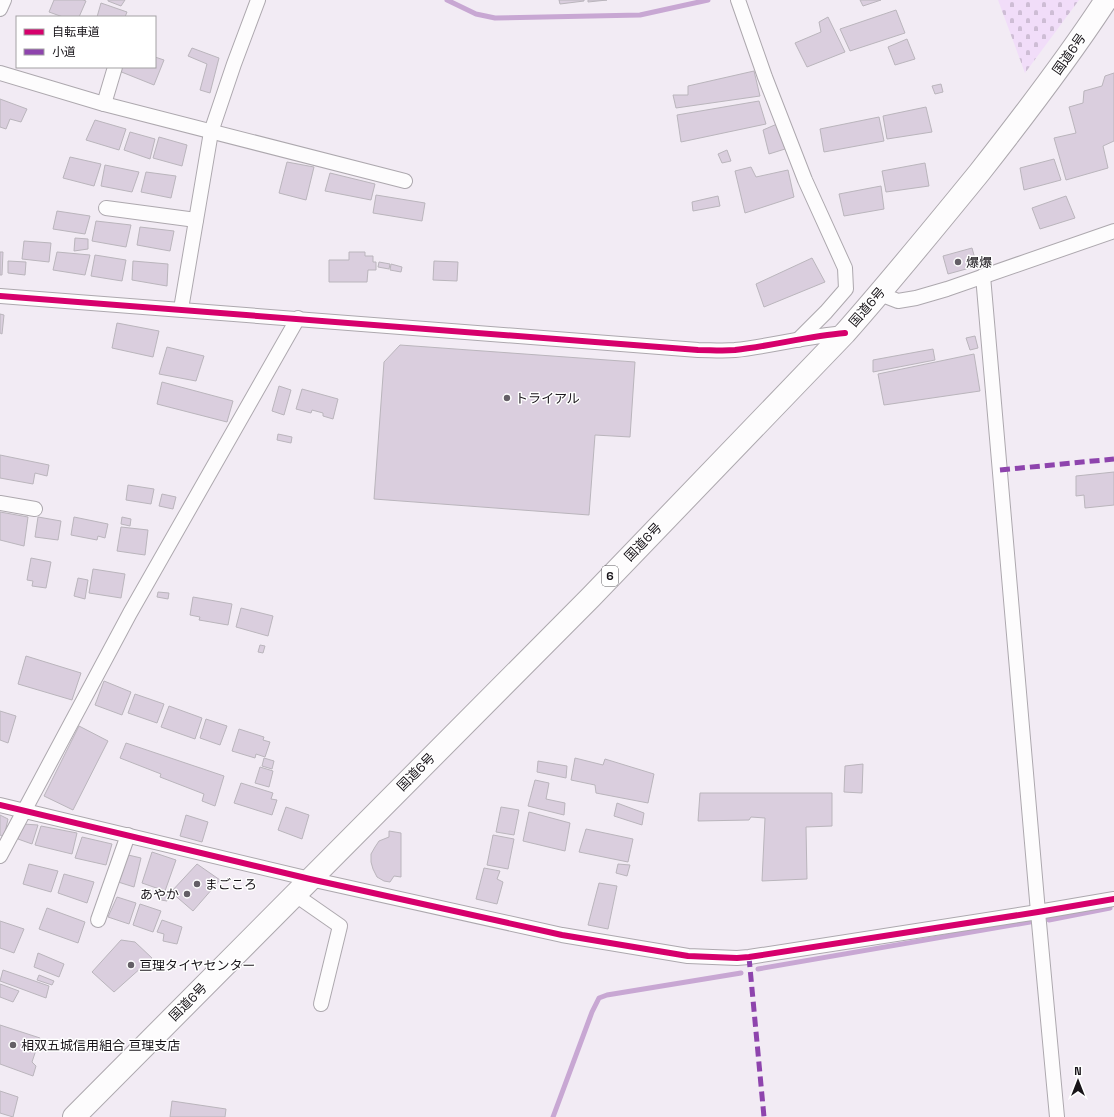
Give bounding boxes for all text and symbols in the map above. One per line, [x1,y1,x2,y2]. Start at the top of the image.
legend [16,16,156,68]
text: 自転車道 [52,24,100,40]
street label: 国道6号 [1049,30,1089,78]
text: 小道 [52,44,76,60]
place label: 爆爆 [966,254,992,271]
marker: 爆爆 [953,257,963,267]
street label: 国道6号 [845,284,889,330]
place label: トライアル [515,390,580,407]
marker: トライアル [502,393,512,403]
street label: 国道6号 [621,519,665,565]
road number: 6 [602,566,618,586]
street label: 国道6号 [393,749,439,795]
place label: まごころ [205,876,257,893]
marker: まごころ [192,879,202,889]
place label: あやか [140,886,179,903]
marker: あやか [182,889,192,899]
place label: 亘理タイヤセンター [139,957,256,974]
marker: 亘理タイヤセンター [126,960,136,970]
street label: 国道6号 [165,979,211,1025]
place label: 相双五城信用組合 亘理支店 [21,1037,180,1054]
marker: 相双五城信用組合 亘理支店 [8,1040,18,1050]
north arrow [1058,1061,1098,1101]
text: N [1074,1064,1082,1078]

